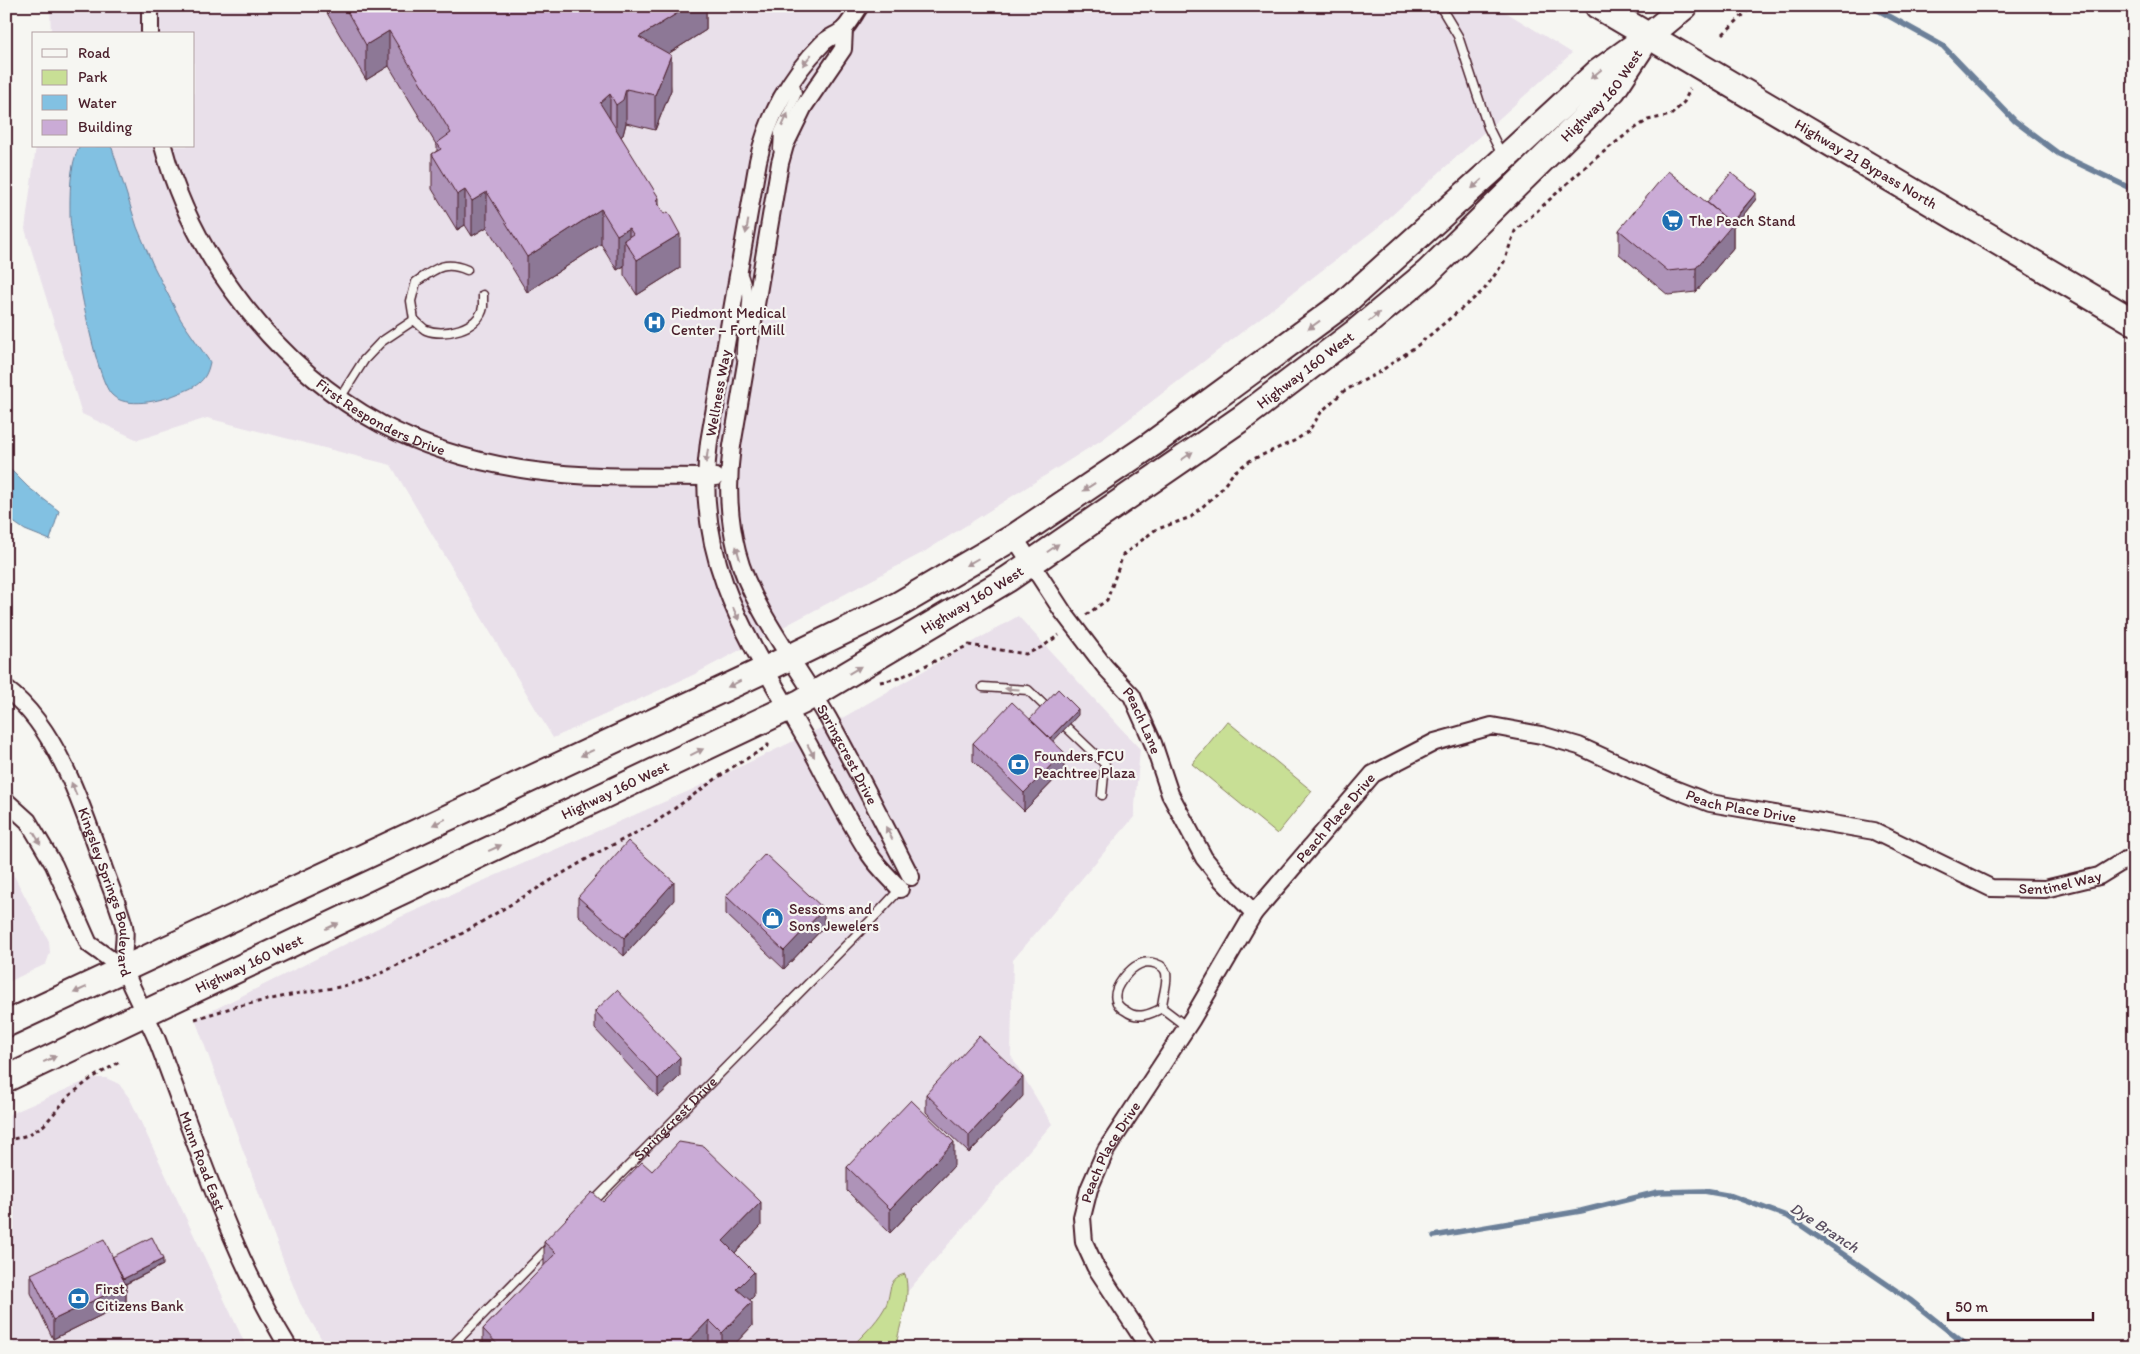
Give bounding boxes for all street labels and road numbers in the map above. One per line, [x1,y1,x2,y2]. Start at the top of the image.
street label: Highway 160 West [1557,46,1646,146]
street label: Highway 21 Bypass North [1791,115,1941,213]
street label: Highway 160 West [1253,327,1358,413]
street label: Wellness Way [701,348,735,438]
street label: First Responders Drive [312,375,447,459]
street label: Highway 160 West [917,562,1027,638]
street label: Peach Lane [1119,683,1165,756]
street label: Springcrest Drive [813,701,882,808]
street label: Highway 160 West [558,757,672,823]
street label: Peach Place Drive [1292,769,1379,866]
street label: Peach Place Drive [1683,785,1798,827]
street label: Kingsley Springs Boulevard [74,805,135,979]
street label: Sentinel Way [2018,867,2103,898]
street label: Highway 160 West [192,930,306,997]
street label: Springcrest Drive [630,1073,721,1165]
street label: Peach Place Drive [1077,1098,1144,1205]
street label: Munn Road East [175,1109,230,1214]

